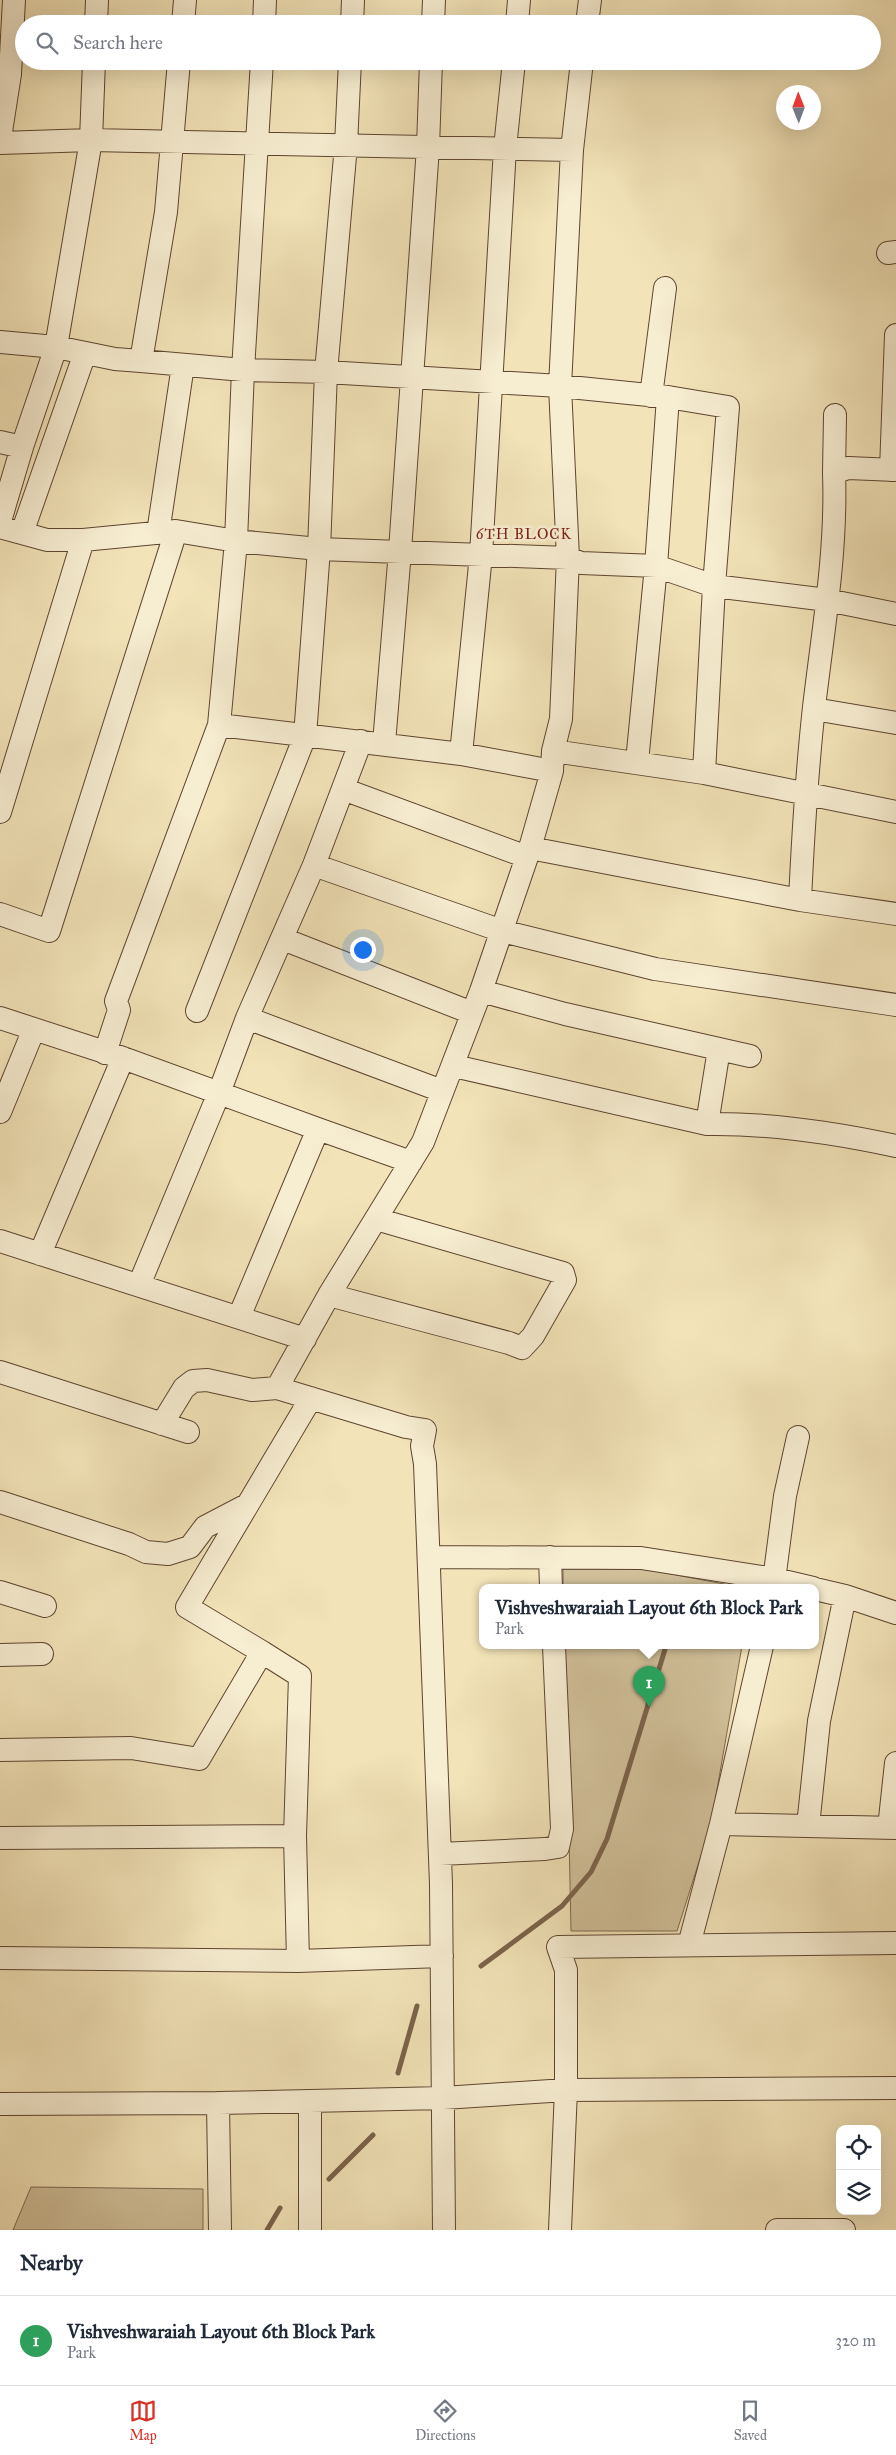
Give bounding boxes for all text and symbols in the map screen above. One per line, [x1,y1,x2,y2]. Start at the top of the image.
search box [15,15,881,70]
icon: search [33,29,61,57]
text: Search here [73,31,163,54]
north arrow [776,85,821,130]
district label: 6TH BLOCK [476,525,572,543]
your location [350,937,376,963]
popup [479,1584,819,1649]
text: Vishveshwaraiah Layout 6th Block Park [495,1596,803,1619]
text: Park [495,1619,524,1638]
pin: 1 [633,1666,665,1707]
map controls [836,2125,881,2215]
button: locate [836,2125,881,2170]
button: layers [836,2170,881,2215]
text: Nearby [20,2250,83,2276]
text: Vishveshwaraiah Layout 6th Block Park [67,2320,375,2343]
text: 1 [33,2331,39,2350]
text: 320 m [836,2331,876,2350]
text: Park [67,2343,96,2362]
tab: Map [129,2397,157,2444]
tab: Directions [415,2397,476,2444]
tab: Saved [734,2397,767,2444]

